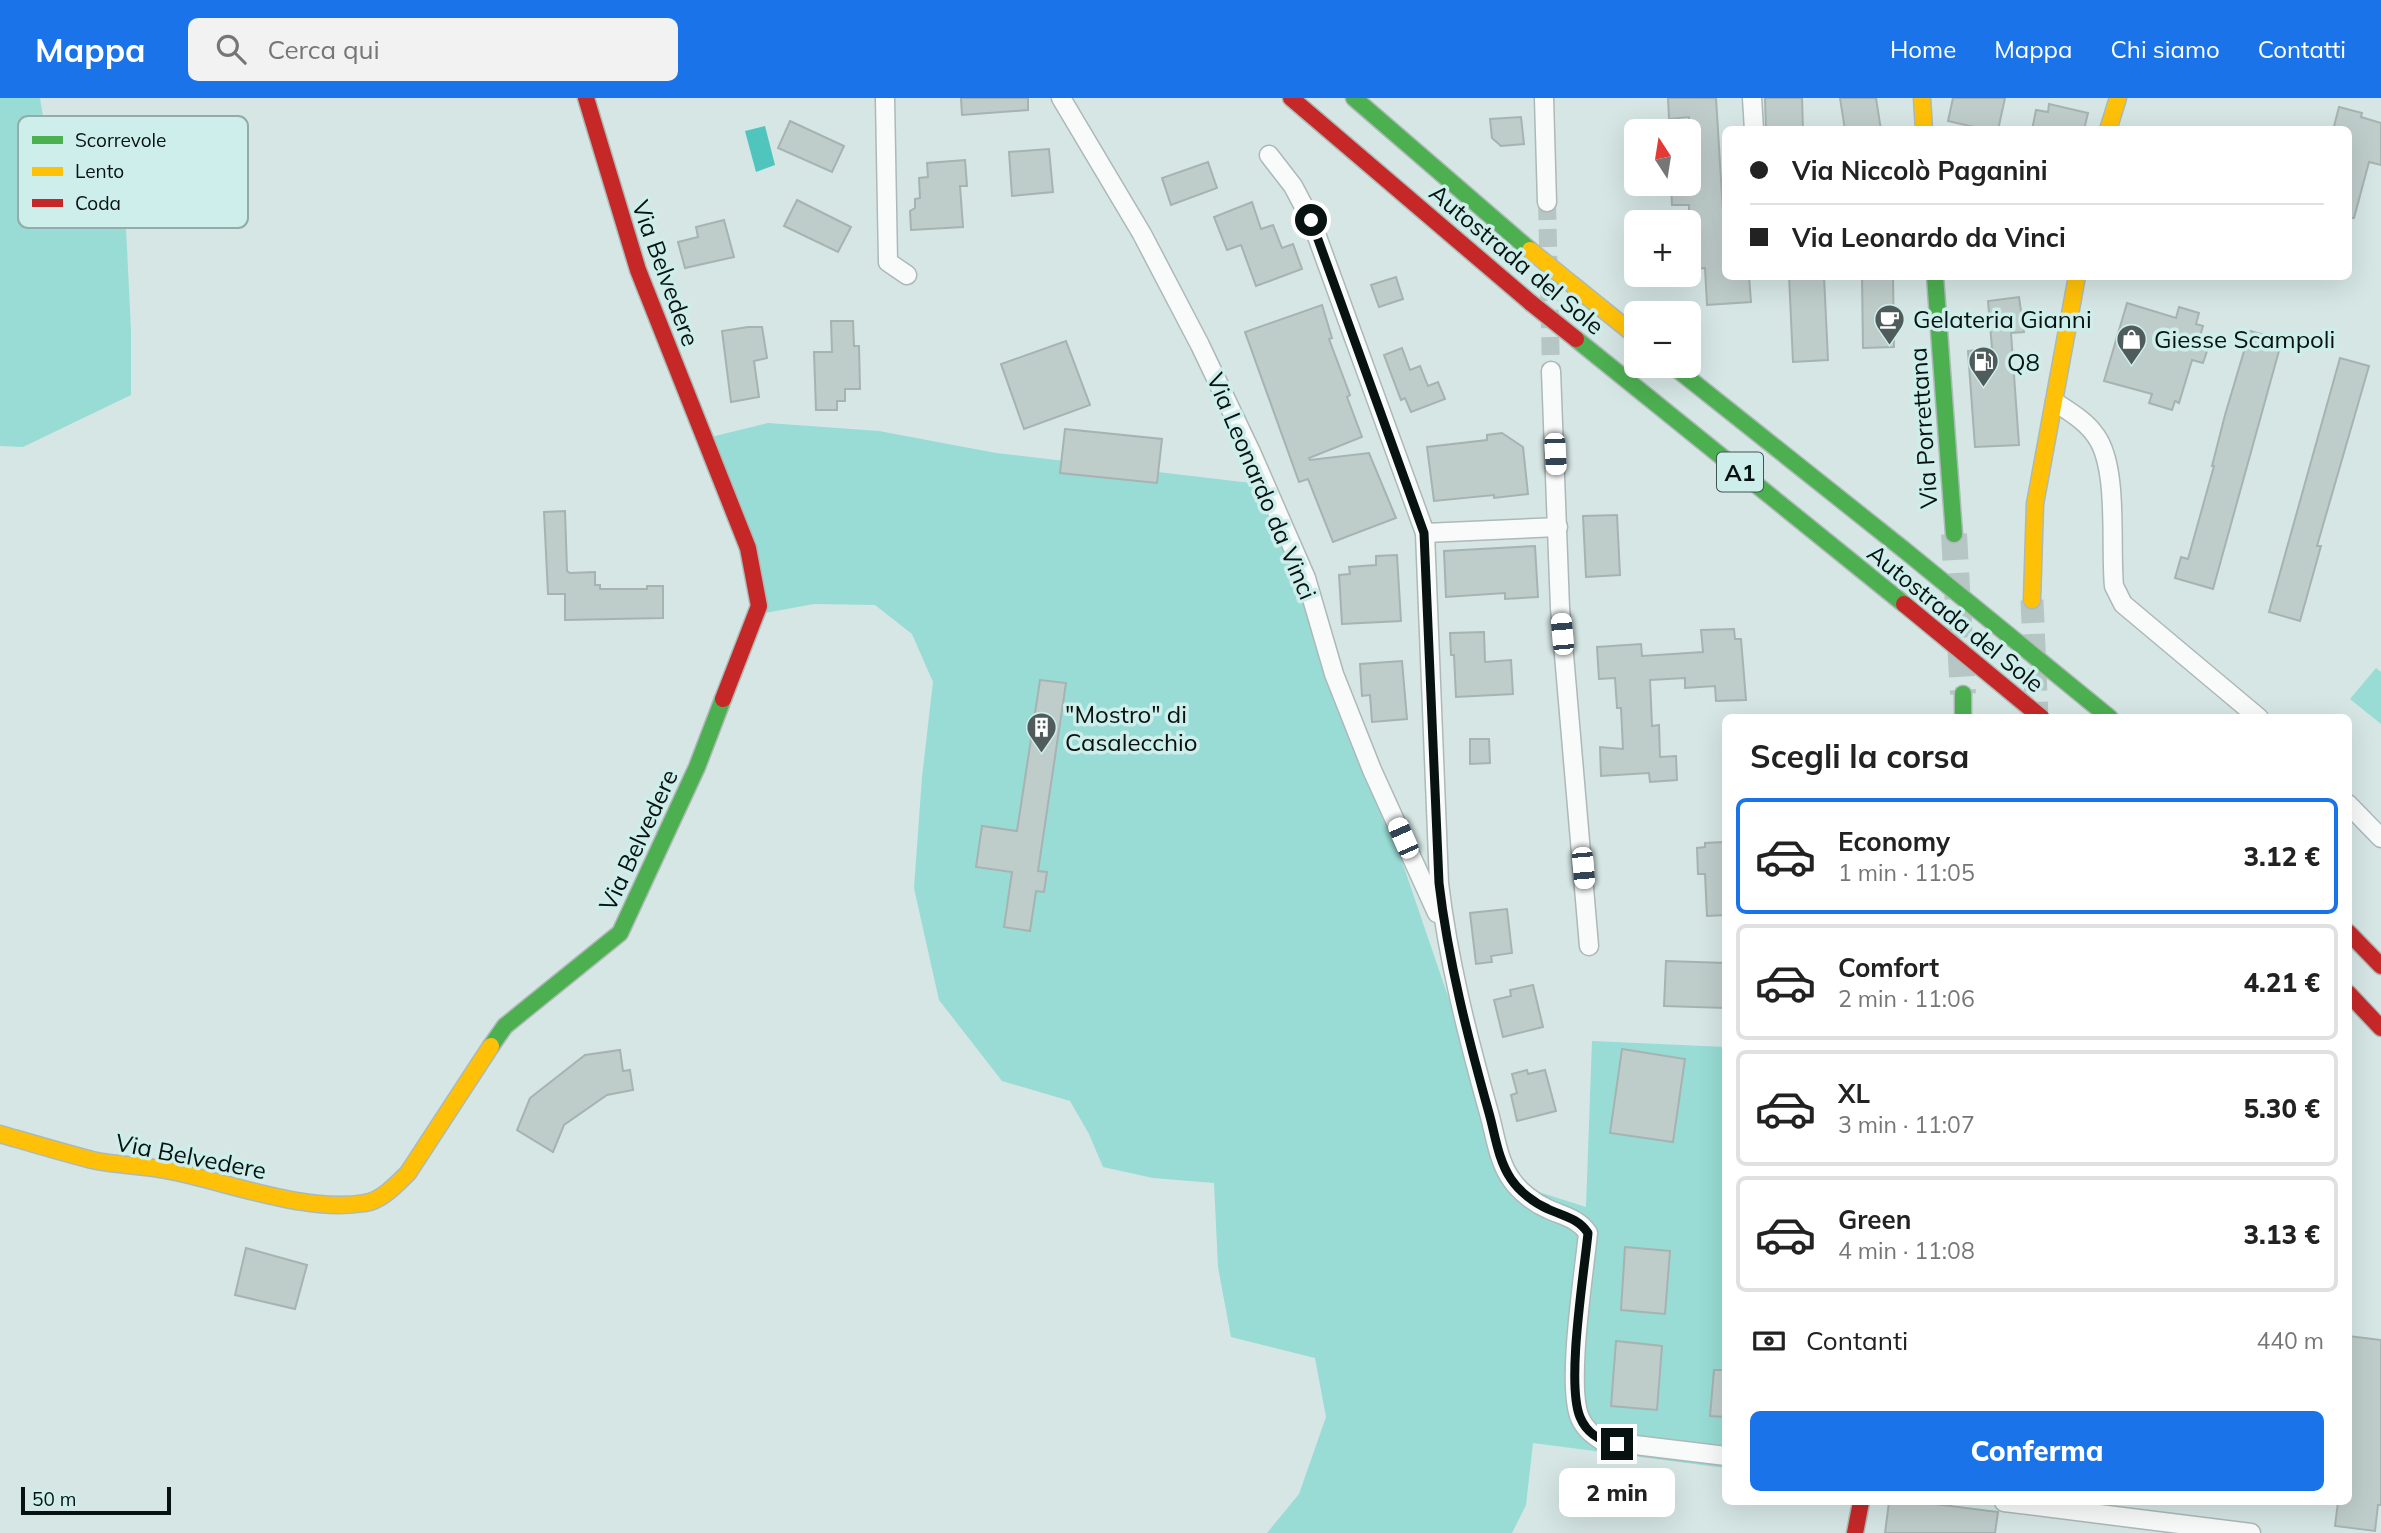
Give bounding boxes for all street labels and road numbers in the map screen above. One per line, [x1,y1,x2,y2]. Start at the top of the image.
street label: Autostrada del Sole [1424,177,1610,341]
street label: Via Belvedere [626,196,706,350]
street label: Via Porrettana [1902,346,1944,510]
street label: Via Leonardo da Vinci [1201,368,1323,604]
road number: A1 [1717,452,1763,492]
street label: Autostrada del Sole [1862,538,2050,698]
street label: Via Belvedere [592,764,684,916]
street label: Via Belvedere [113,1127,269,1185]

